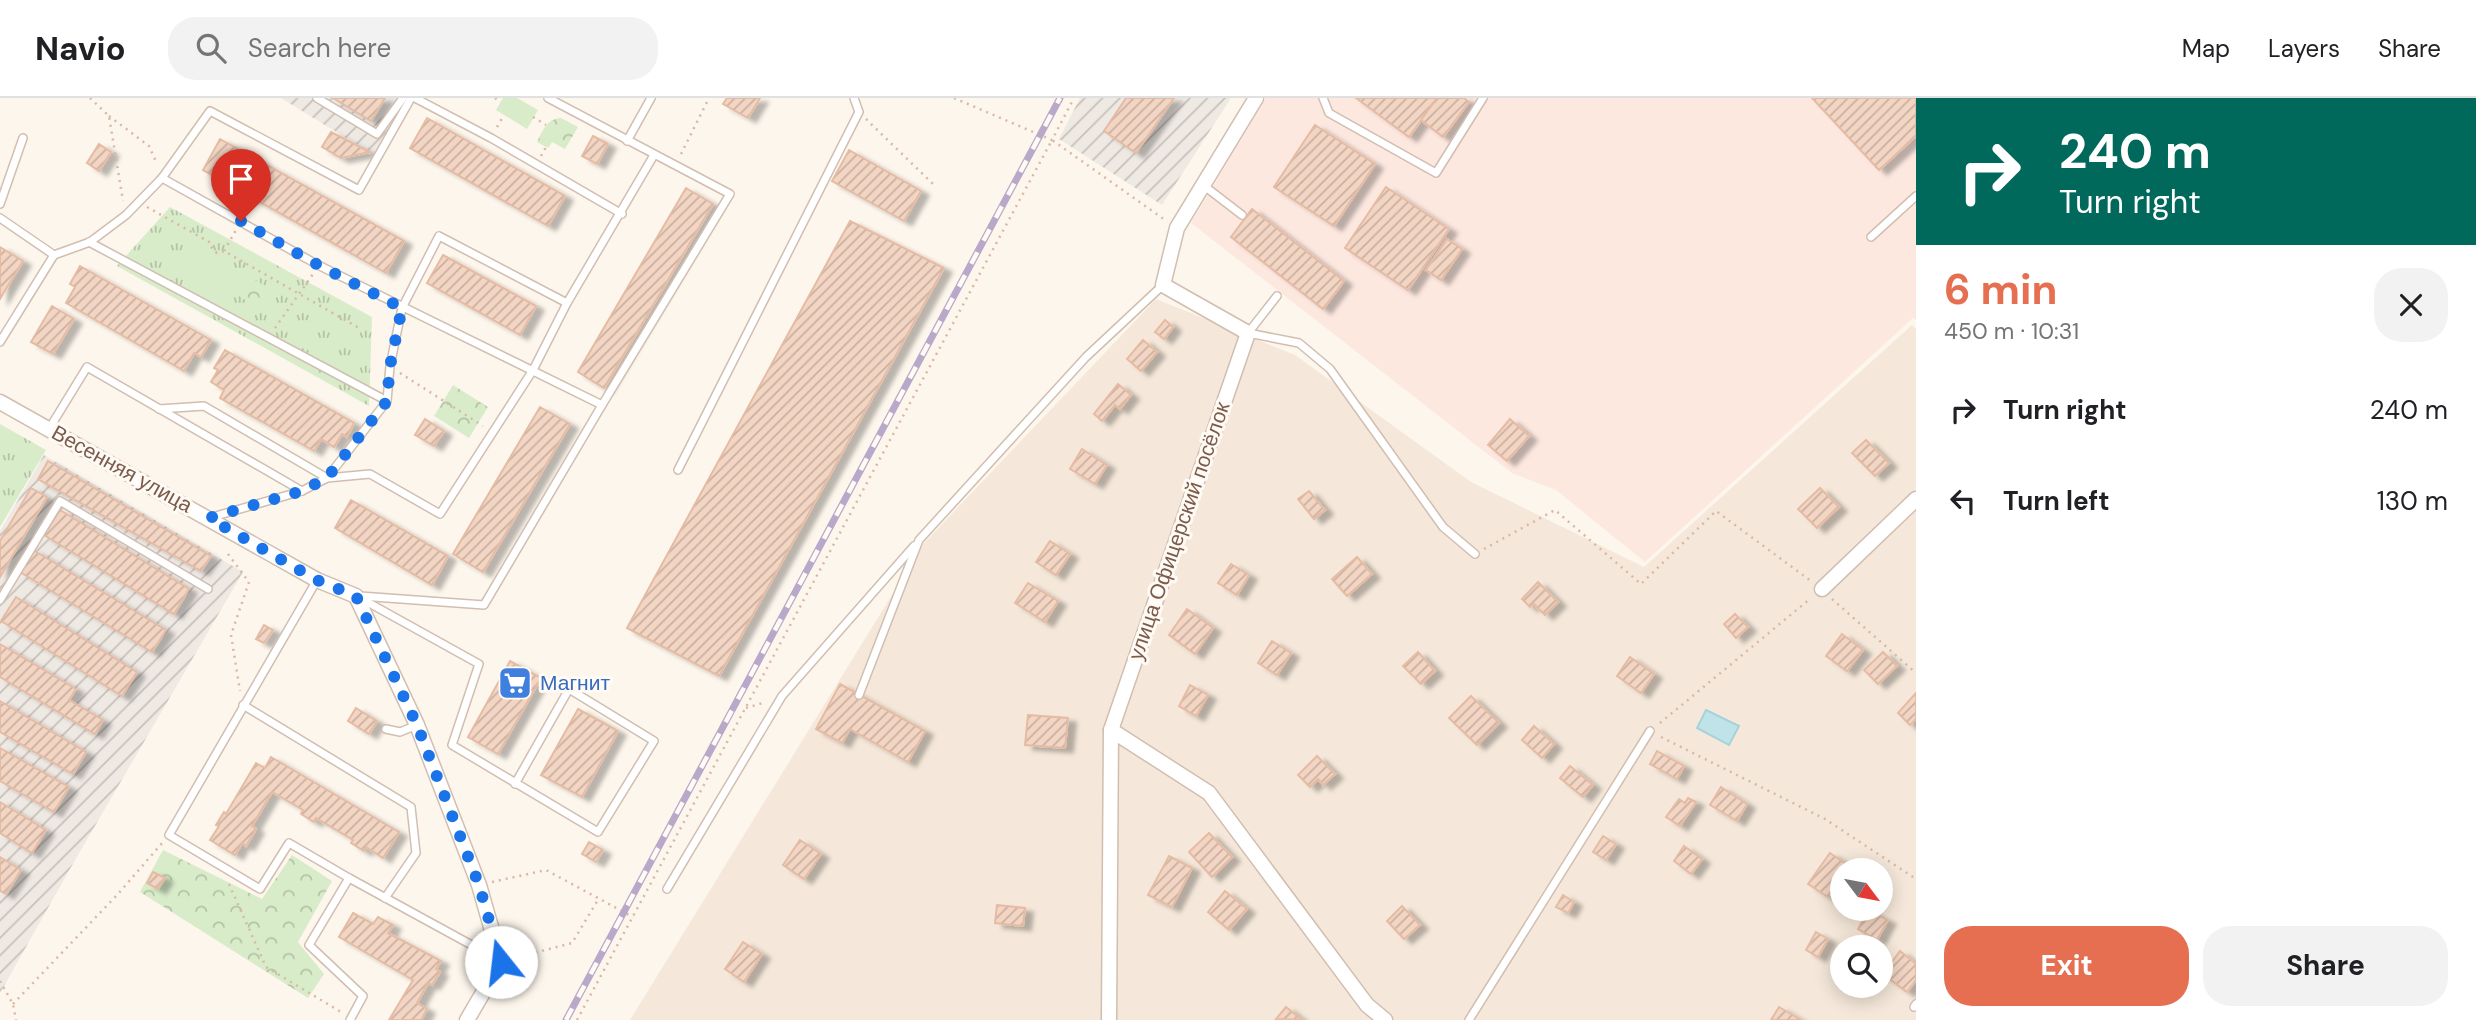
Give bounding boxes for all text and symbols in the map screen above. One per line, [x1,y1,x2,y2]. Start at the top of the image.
search box [168,17,658,80]
text: Navio [35,27,126,70]
icon: search [192,29,230,67]
text: Search here [248,31,391,65]
text: Map [2182,33,2230,64]
text: Layers [2268,33,2340,64]
text: Share [2378,33,2441,64]
text: 240 m [2059,119,2211,183]
icon: right [1944,126,2035,217]
pin [211,149,271,221]
icon: arrive [222,160,260,198]
text: Turn right [2059,181,2201,223]
text: 6 min [1944,262,2057,317]
button: close [2374,268,2448,342]
text: 450 m · 10:31 [1944,316,2079,346]
icon: right [1944,391,1982,429]
text: Turn right [2003,393,2127,427]
text: 240 m [2370,393,2448,427]
street label: улица Офицерский посёлок [1122,398,1237,664]
street label: Весенняя улица [47,419,198,519]
icon: left [1944,482,1982,520]
text: Turn left [2003,484,2110,518]
text: 130 m [2377,484,2448,518]
supermarket icon: Магнит [496,664,534,702]
place label: Магнит [540,669,610,697]
north arrow [1830,858,1894,920]
map controls [1830,858,1893,998]
position arrow [464,925,538,999]
button: Exit [1944,926,2189,1006]
button: Share [2203,926,2448,1006]
button: search [1830,935,1893,998]

